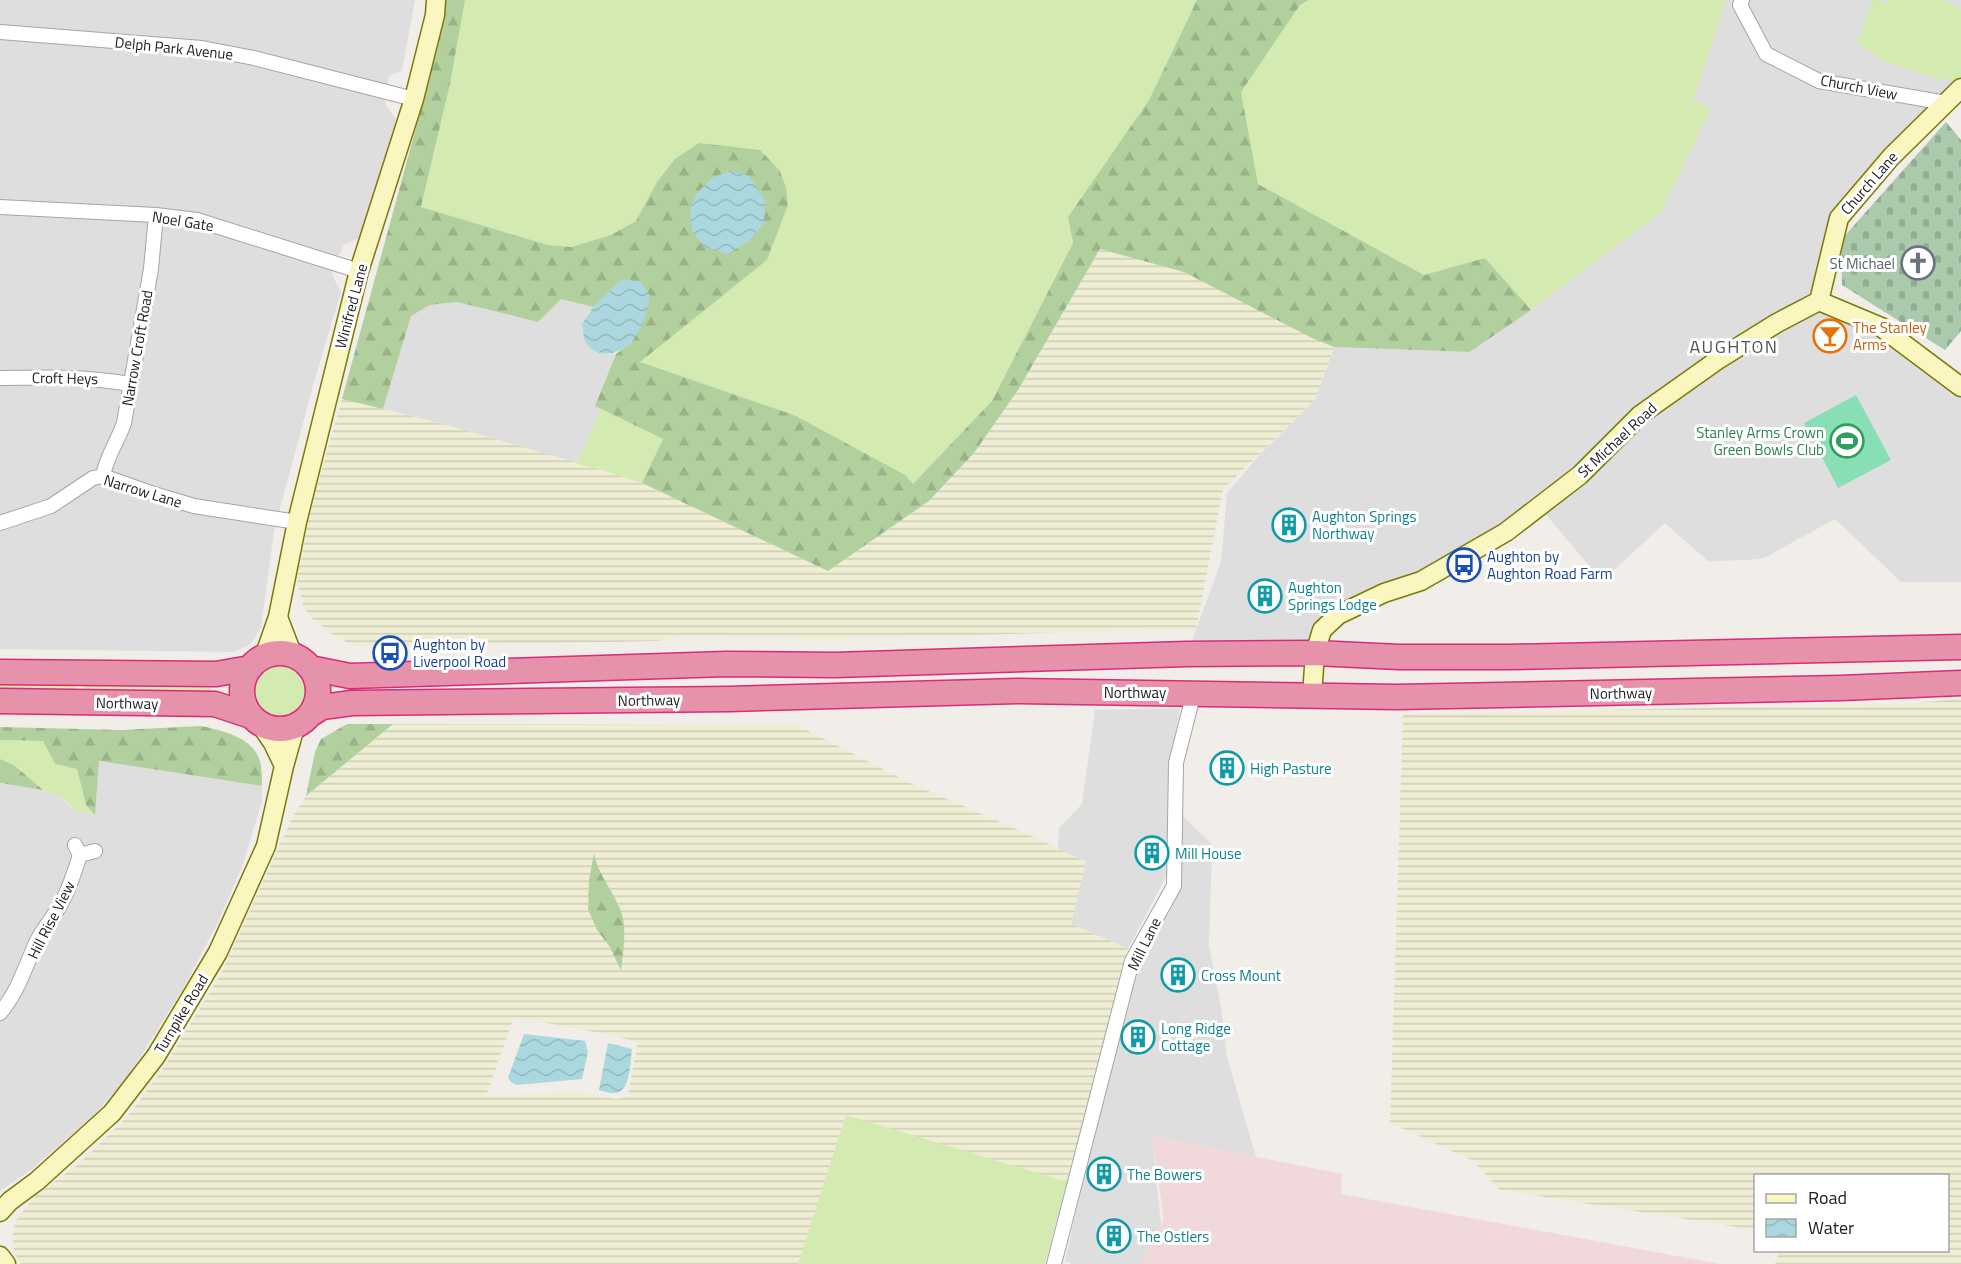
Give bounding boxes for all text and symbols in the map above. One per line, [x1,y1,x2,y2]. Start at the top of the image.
street label: Delph Park Avenue [114,30,234,66]
street label: Church View [1818,68,1900,106]
street label: Church Lane [1835,146,1903,220]
street label: Noel Gate [151,205,215,237]
church icon: St Michael [1900,245,1936,281]
place label: St Michael [1829,252,1895,275]
street label: Winifred Lane [329,261,373,351]
street label: Narrow Croft Road [115,288,159,408]
place label: The Stanley Arms [1853,316,1927,356]
bar icon: The Stanley Arms [1812,318,1848,354]
district label: AUGHTON [1689,333,1779,360]
street label: Croft Heys [32,366,98,390]
street label: St Michael Road [1572,397,1662,483]
place label: Stanley Arms Crown Green Bowls Club [1696,421,1824,461]
sports icon: Stanley Arms Crown Green Bowls Club [1829,423,1865,459]
street label: Narrow Lane [101,468,185,514]
place label: Aughton Springs Northway [1312,505,1416,545]
building icon: Aughton Springs Northway [1271,507,1307,543]
place label: Aughton by Aughton Road Farm [1487,545,1613,585]
bus stop icon: Aughton by Aughton Road Farm [1446,547,1482,583]
place label: Aughton Springs Lodge [1288,576,1377,616]
building icon: Aughton Springs Lodge [1247,578,1283,614]
place label: Aughton by Liverpool Road [413,633,506,673]
bus stop icon: Aughton by Liverpool Road [372,635,408,671]
street label: Northway [1104,681,1166,704]
street label: Northway [1590,681,1652,705]
street label: Northway [618,688,680,712]
street label: Northway [96,691,158,715]
building icon: High Pasture [1209,750,1245,786]
place label: High Pasture [1250,757,1332,780]
building icon: Mill House [1134,835,1170,871]
place label: Mill House [1175,842,1242,865]
street label: Hill Rise View [21,877,81,963]
street label: Mill Lane [1121,914,1167,974]
building icon: Cross Mount [1160,957,1196,993]
place label: Cross Mount [1201,964,1282,987]
street label: Turnpike Road [148,970,214,1058]
place label: Long Ridge Cottage [1161,1017,1231,1057]
building icon: Long Ridge Cottage [1120,1019,1156,1055]
building icon: The Bowers [1086,1156,1122,1192]
place label: The Bowers [1127,1163,1202,1186]
legend [1754,1174,1949,1252]
text: Road [1808,1184,1847,1211]
text: Water [1808,1214,1854,1241]
building icon: The Ostlers [1096,1218,1132,1254]
place label: The Ostlers [1137,1225,1209,1248]

